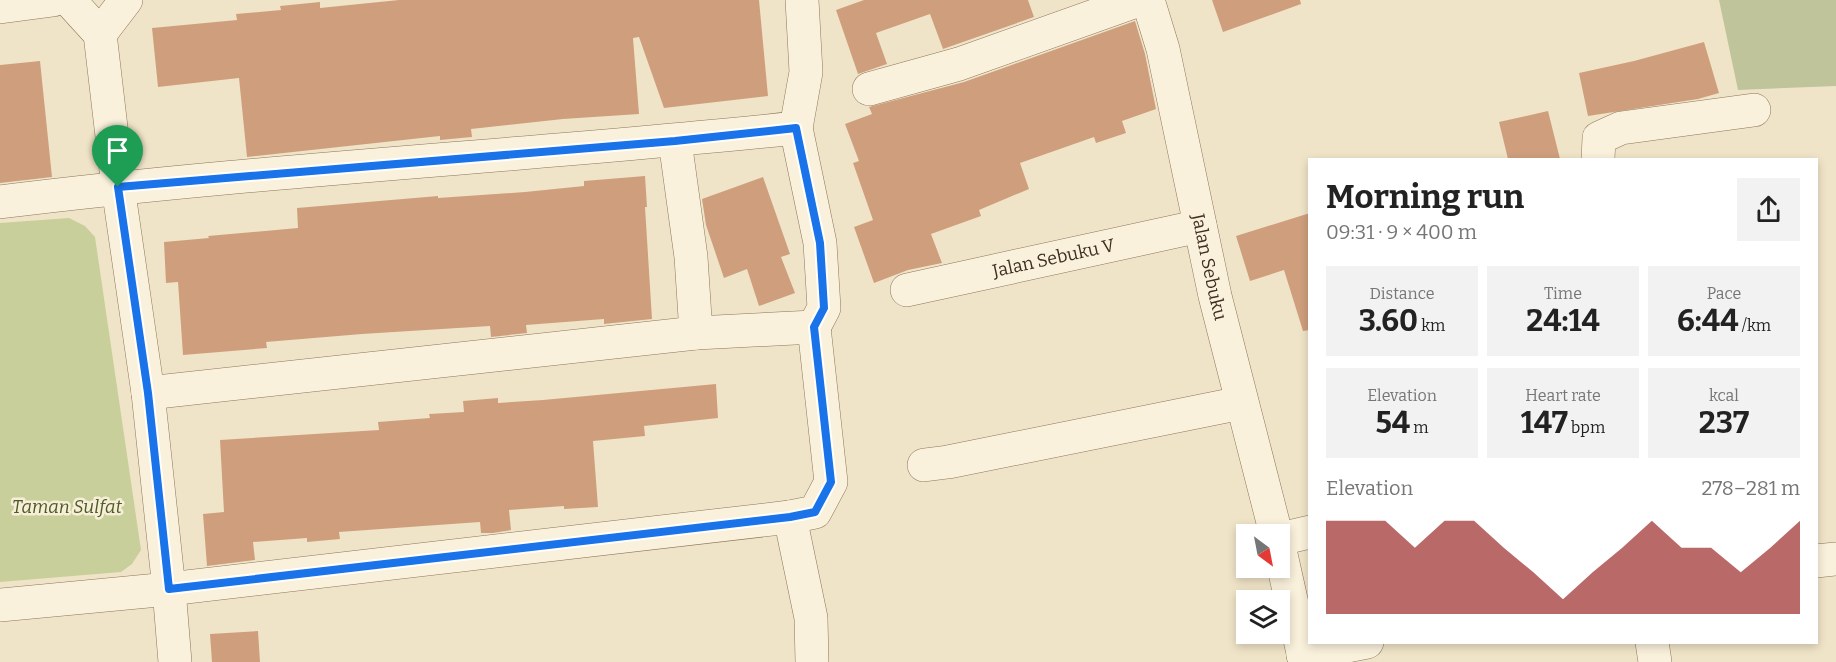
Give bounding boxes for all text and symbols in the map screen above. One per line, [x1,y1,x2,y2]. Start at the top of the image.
pin [92,125,143,187]
icon: arrive [101,134,134,167]
text: Morning run [1326,177,1524,217]
button: share [1737,178,1800,241]
street label: Jalan Sebuku [1187,211,1232,323]
text: 09:31 · 9 × 400 m [1326,220,1477,244]
street label: Jalan Sebuku V [989,234,1117,282]
text: Distance [1370,284,1434,303]
text: Time [1544,284,1582,303]
text: Pace [1707,284,1741,303]
text: 3.60 [1359,303,1418,339]
text: 24:14 [1526,303,1600,339]
text: 6:44 [1677,303,1739,339]
text: km [1418,316,1445,335]
text: /km [1739,316,1771,335]
text: Elevation [1367,386,1437,405]
text: Heart rate [1525,386,1601,405]
text: kcal [1709,386,1739,405]
text: 54 [1375,405,1410,441]
text: 147 [1521,405,1568,441]
text: 237 [1699,405,1749,441]
text: m [1410,418,1429,437]
text: bpm [1568,418,1605,437]
text: Elevation [1326,476,1413,500]
text: 278–281 m [1701,476,1800,500]
park label: Taman Sulfat [12,496,122,518]
north arrow [1236,524,1290,578]
map controls [1236,524,1290,644]
button: layers [1236,590,1290,644]

